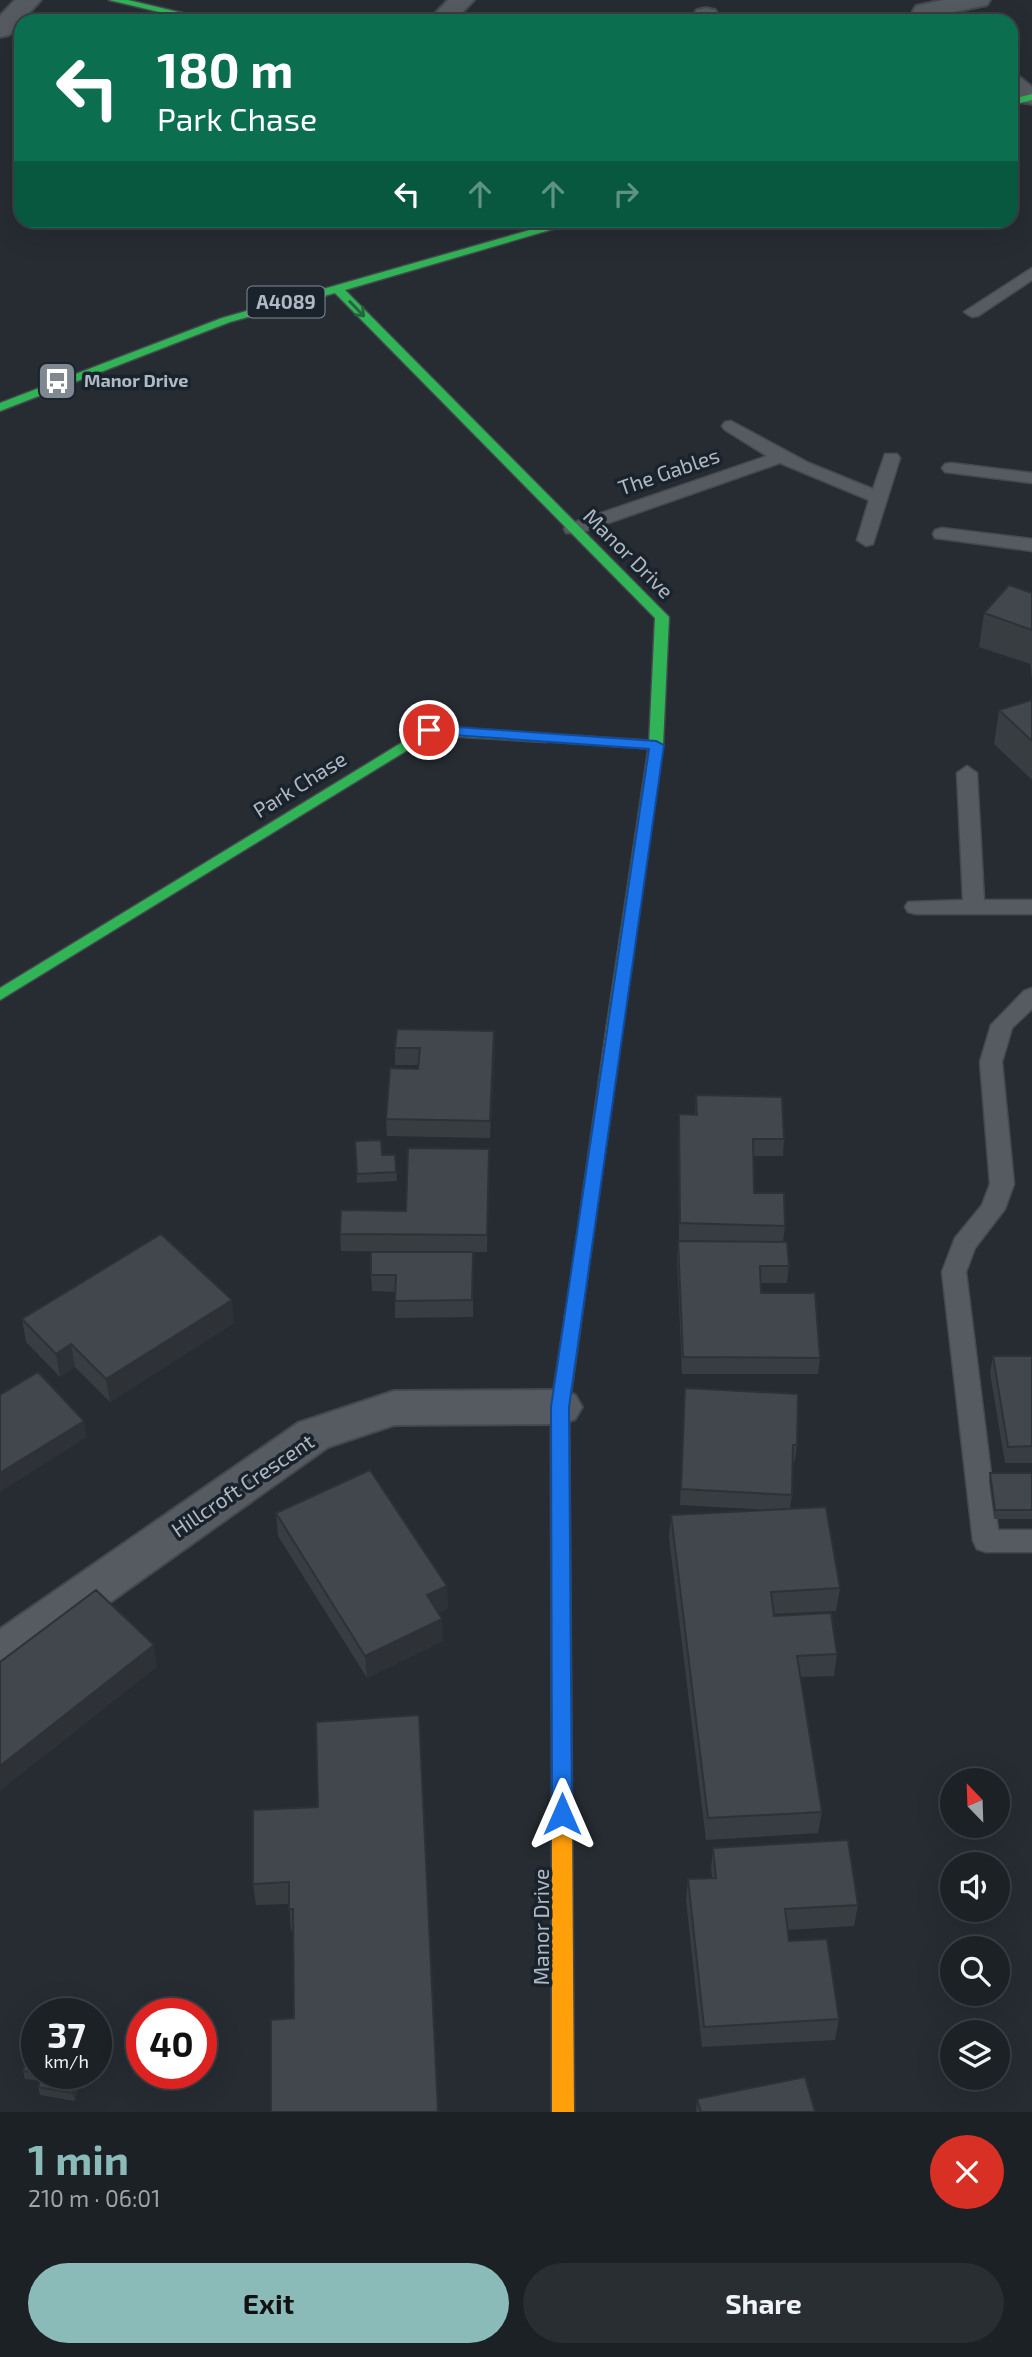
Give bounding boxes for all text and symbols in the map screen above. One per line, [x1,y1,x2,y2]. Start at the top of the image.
text: 180 m [157,39,293,98]
icon: left [42,42,133,133]
text: Park Chase [157,99,317,137]
icon: left [388,175,426,213]
icon: ahead [461,175,499,213]
icon: ahead [534,175,572,213]
icon: right [607,175,645,213]
road number: A4089 [247,286,324,318]
one-way arrow [349,300,366,317]
bus stop icon: Manor Drive [36,360,78,402]
place label: Manor Drive [84,369,189,391]
street label: The Gables [615,442,722,500]
street label: Manor Drive [579,503,679,603]
pin [399,700,459,760]
icon: arrive [410,711,448,749]
street label: Park Chase [248,745,350,822]
street label: Hillcroft Crescent [166,1428,318,1542]
north arrow [940,1768,1010,1838]
map controls [940,1768,1010,2090]
position arrow [525,1777,599,1851]
button: sound [940,1852,1010,1922]
street label: Manor Drive [528,1869,553,1985]
button: search [940,1936,1010,2006]
speed limit sign: 40 [126,1998,217,2089]
text: 37 [47,2013,86,2055]
button: layers [940,2020,1010,2090]
text: km/h [44,2050,89,2072]
text: 1 min [28,2133,129,2183]
button: close [930,2135,1004,2209]
text: 210 m · 06:01 [28,2184,160,2212]
button: Exit [28,2263,509,2343]
button: Share [523,2263,1004,2343]

